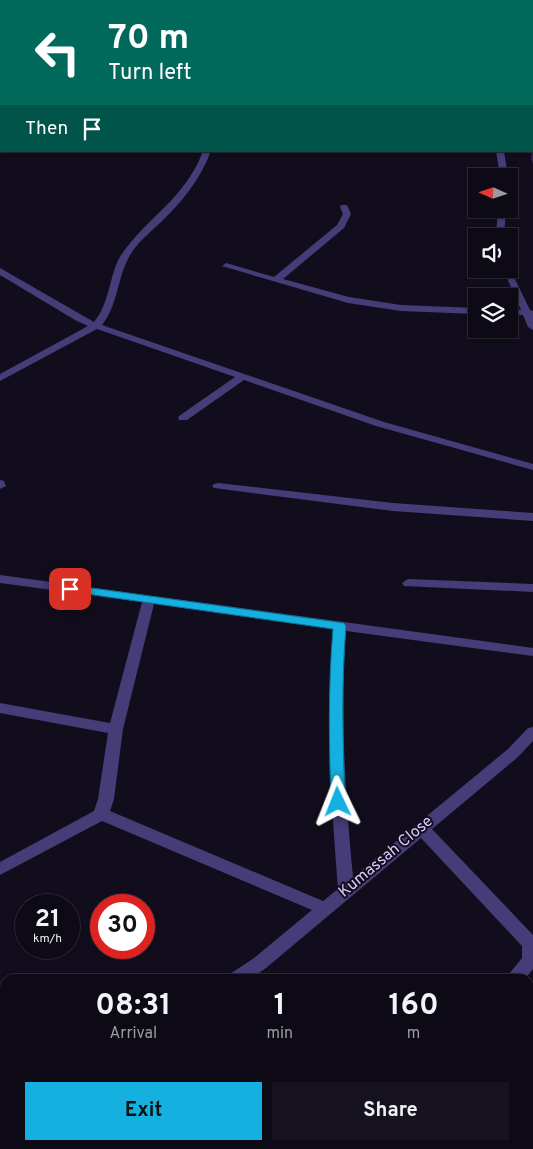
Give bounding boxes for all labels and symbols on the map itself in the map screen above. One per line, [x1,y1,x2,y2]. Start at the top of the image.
north arrow [468,168,518,218]
pin [49,568,91,610]
position arrow [311,775,363,827]
street label: Kumassah Close [335,812,437,902]
speed limit sign: 30 [90,894,155,959]

